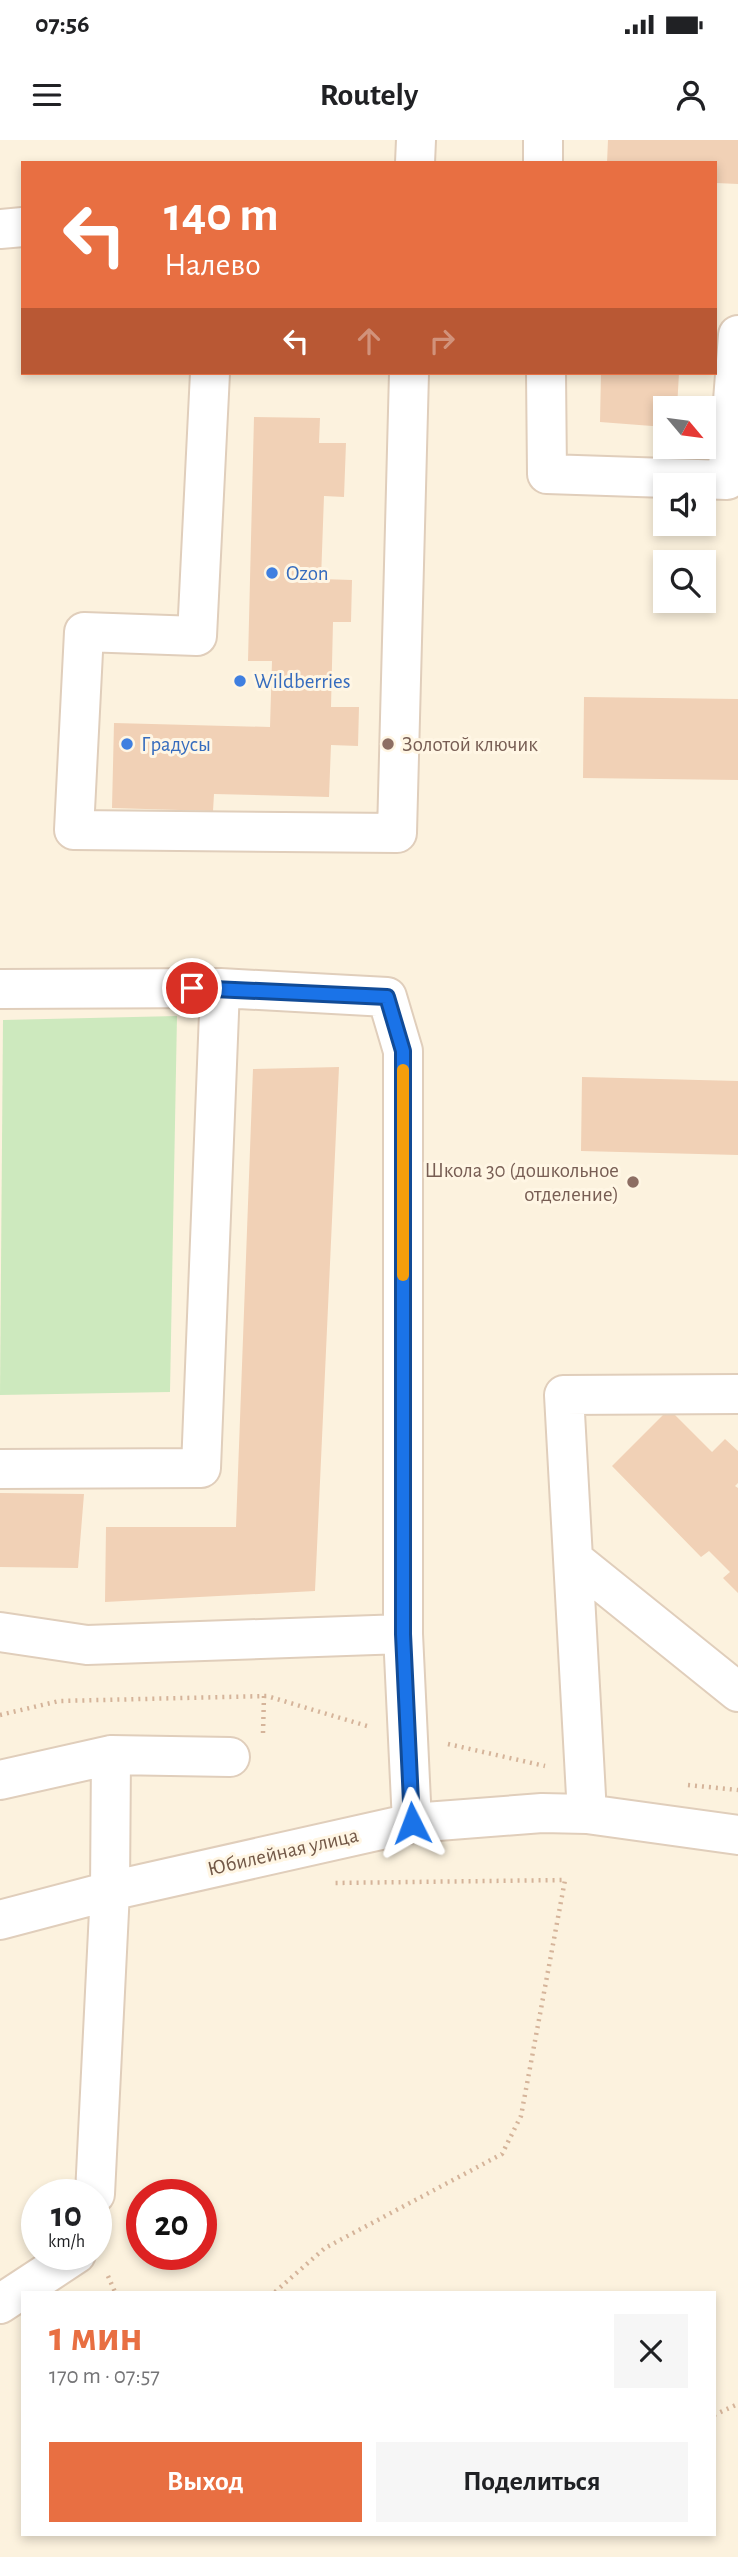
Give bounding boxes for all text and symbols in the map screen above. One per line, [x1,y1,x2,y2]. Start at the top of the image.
text: 07:56 [35,11,90,37]
icon: menu [28,76,66,114]
icon: person [672,76,710,114]
text: Routely [320,79,418,111]
icon: left [49,189,140,280]
text: 140 m [164,191,279,240]
text: Налево [164,249,261,281]
icon: left [277,322,315,360]
icon: ahead [350,322,388,360]
icon: right [423,322,461,360]
north arrow [653,396,716,458]
map controls [653,396,716,613]
button: sound [653,473,716,536]
button: search [653,550,716,613]
place label: Ozon [286,563,329,584]
marker: Ozon [264,565,280,581]
place label: Wildberries [254,671,350,692]
marker: Wildberries [232,673,248,689]
place label: Градусы [141,734,211,755]
place label: Золотой ключик [402,734,538,755]
marker: Градусы [119,736,135,752]
marker: Золотой ключик [380,736,396,752]
pin [162,958,222,1018]
icon: arrive [173,969,211,1007]
place label: Школа 30 (дошкольное отделение) [424,1160,619,1205]
marker: Школа 30 (дошкольное отделение) [625,1174,641,1190]
position arrow [375,1786,449,1860]
street label: Юбилейная улица [206,1824,361,1880]
speed limit sign: 20 [126,2179,217,2270]
text: 10 [51,2198,82,2233]
text: km/h [48,2233,85,2251]
button: close [614,2314,688,2388]
text: 1 мин [49,2316,143,2358]
text: 170 m · 07:57 [49,2365,160,2388]
button: Выход [49,2442,362,2522]
button: Поделиться [376,2442,688,2522]

